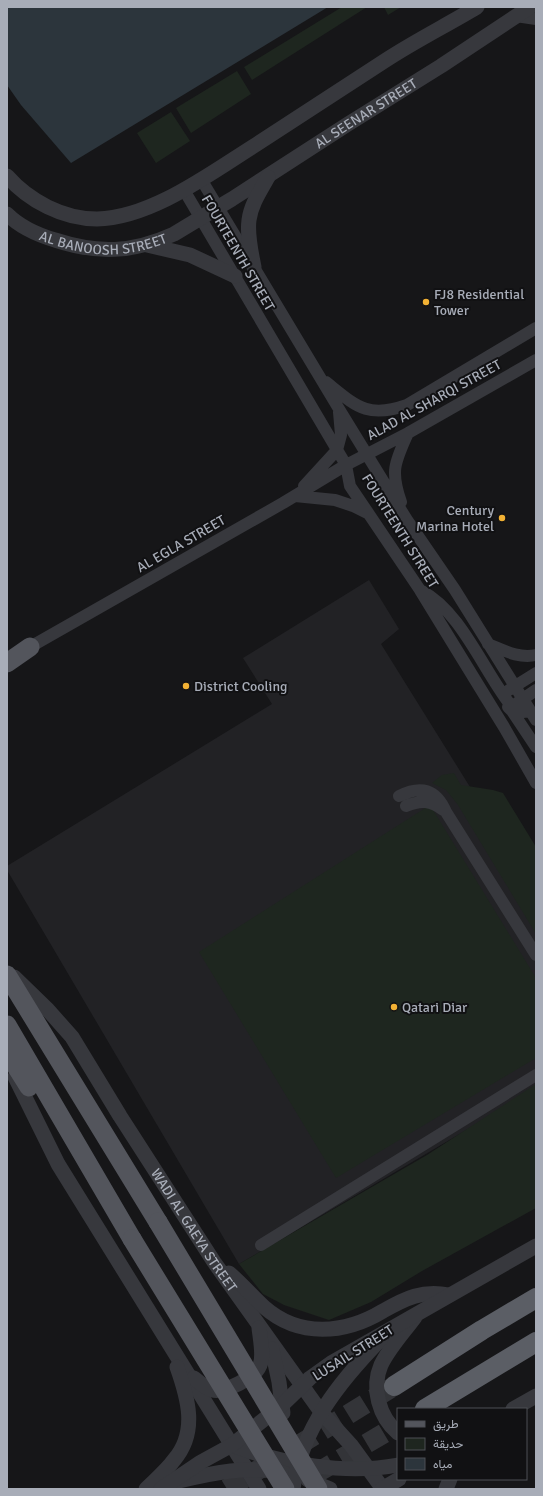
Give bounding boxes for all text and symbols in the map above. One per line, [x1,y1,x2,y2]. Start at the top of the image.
street label: AL SEENAR STREET [311,75,420,152]
street label: FOURTEENTH STREET [198,192,278,314]
street label: AL BANOOSH STREET [37,227,169,258]
place label: FJ8 Residential Tower [434,286,524,319]
marker: FJ8 Residential Tower [421,297,431,307]
street label: ALAD AL SHARQI STREET [364,356,504,444]
street label: FOURTEENTH STREET [358,471,442,591]
place label: Century Marina Hotel [416,502,494,535]
street label: AL EGLA STREET [133,512,229,576]
marker: Century Marina Hotel [497,513,507,523]
place label: District Cooling [194,678,287,695]
marker: District Cooling [181,681,191,691]
place label: Qatari Diar [402,999,468,1016]
marker: Qatari Diar [389,1002,399,1012]
street label: WADI AL GAEYA STREET [147,1165,241,1295]
street label: LUSAIL STREET [309,1321,397,1385]
legend [397,1408,527,1480]
text: طريق [433,1417,459,1432]
text: حديقة [433,1437,463,1452]
text: مياه [433,1457,452,1472]

